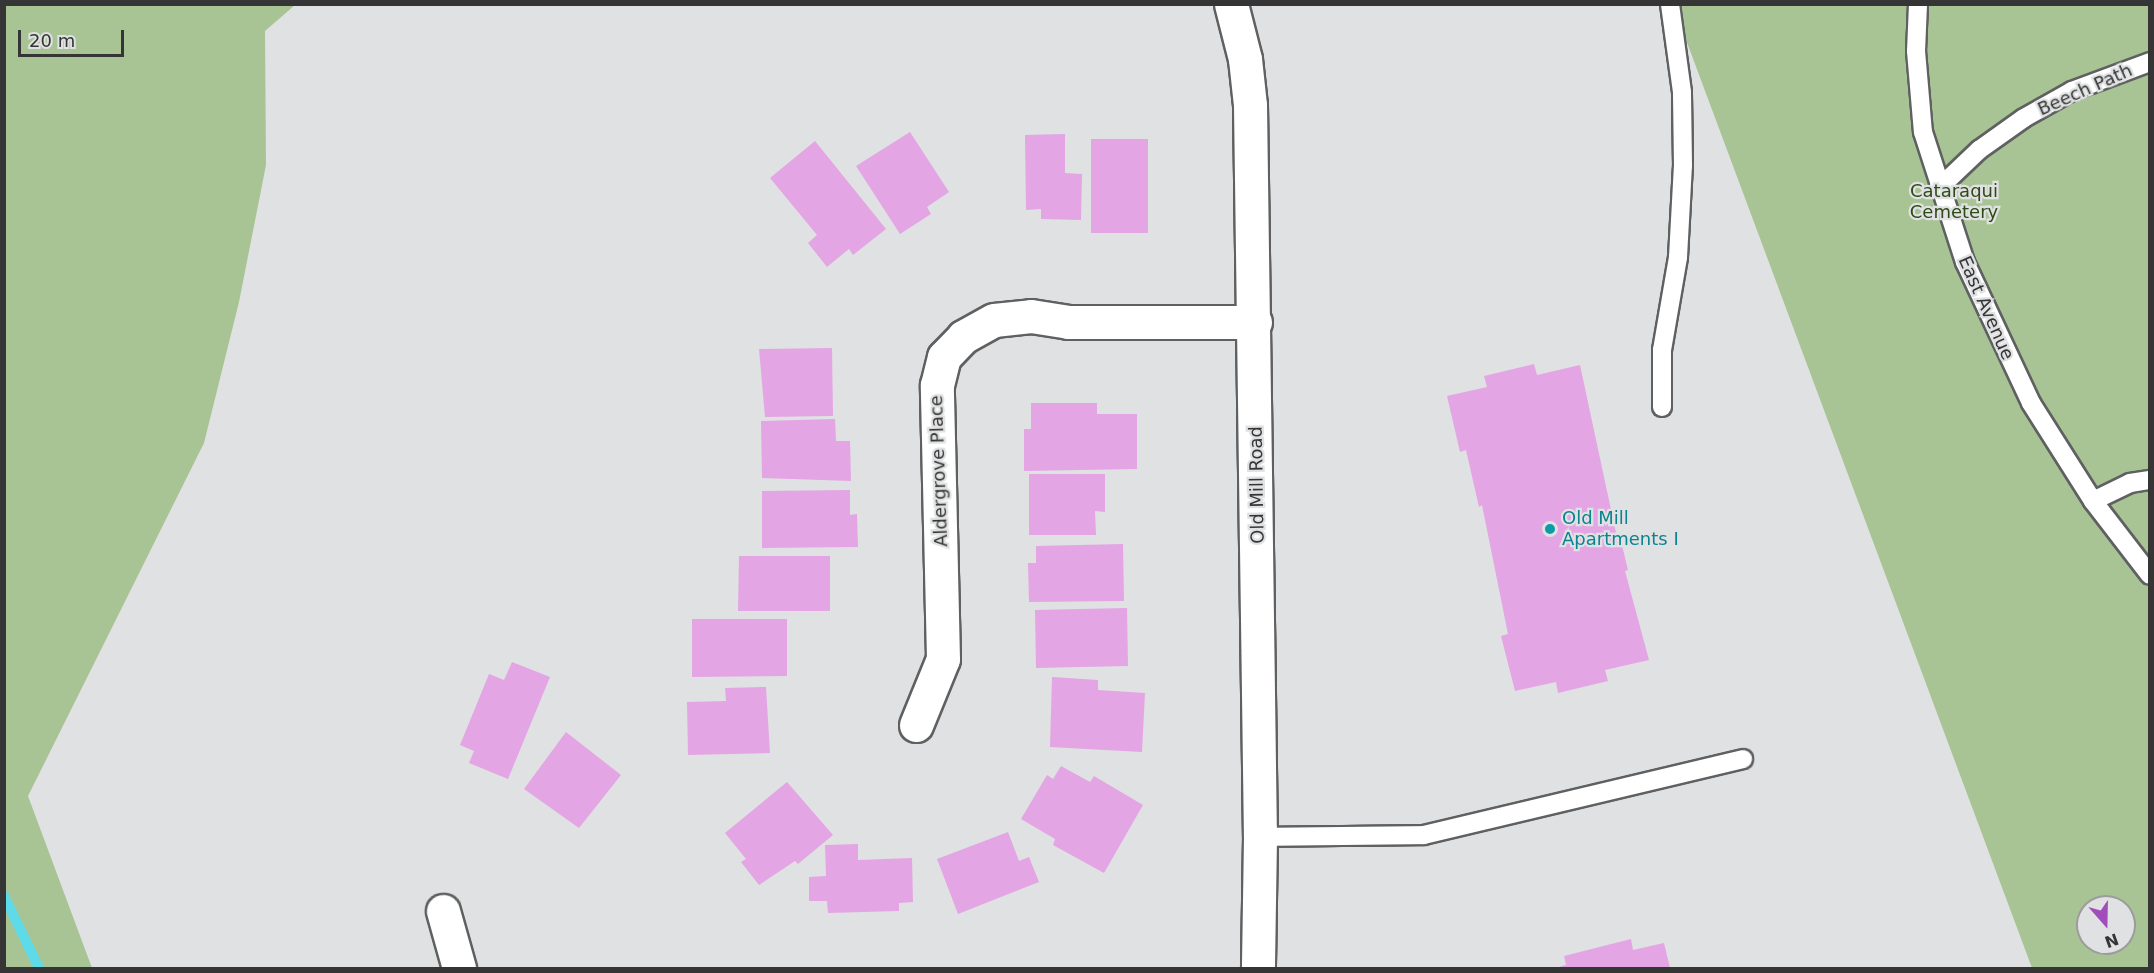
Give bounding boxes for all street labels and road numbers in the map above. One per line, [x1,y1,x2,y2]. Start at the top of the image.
street label: Beech Path [2034,60,2136,120]
street label: East Avenue [1953,253,2019,363]
street label: Aldergrove Place [926,395,952,547]
street label: Old Mill Road [1245,426,1269,544]

